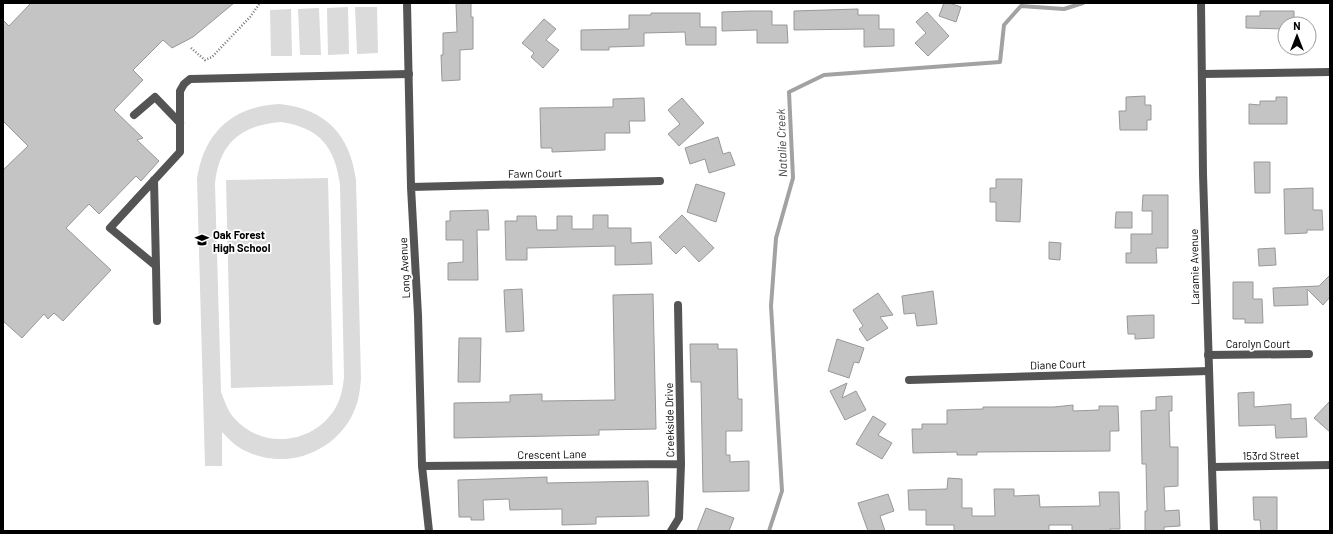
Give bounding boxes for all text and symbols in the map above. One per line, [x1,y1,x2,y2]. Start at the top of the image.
north arrow [1277,16,1317,56]
text: N [1293,19,1301,32]
water label: Natalie Creek [773,108,789,177]
street label: Fawn Court [508,166,562,180]
place label: Oak Forest High School [213,228,271,254]
street label: Laramie Avenue [1187,229,1201,305]
school or university icon: Oak Forest High School [194,232,210,248]
street label: Long Avenue [396,237,412,299]
street label: Carolyn Court [1226,337,1290,350]
street label: Diane Court [1030,357,1086,371]
street label: Creekside Drive [662,383,676,457]
street label: Crescent Lane [517,447,587,461]
street label: 153rd Street [1242,448,1300,462]

